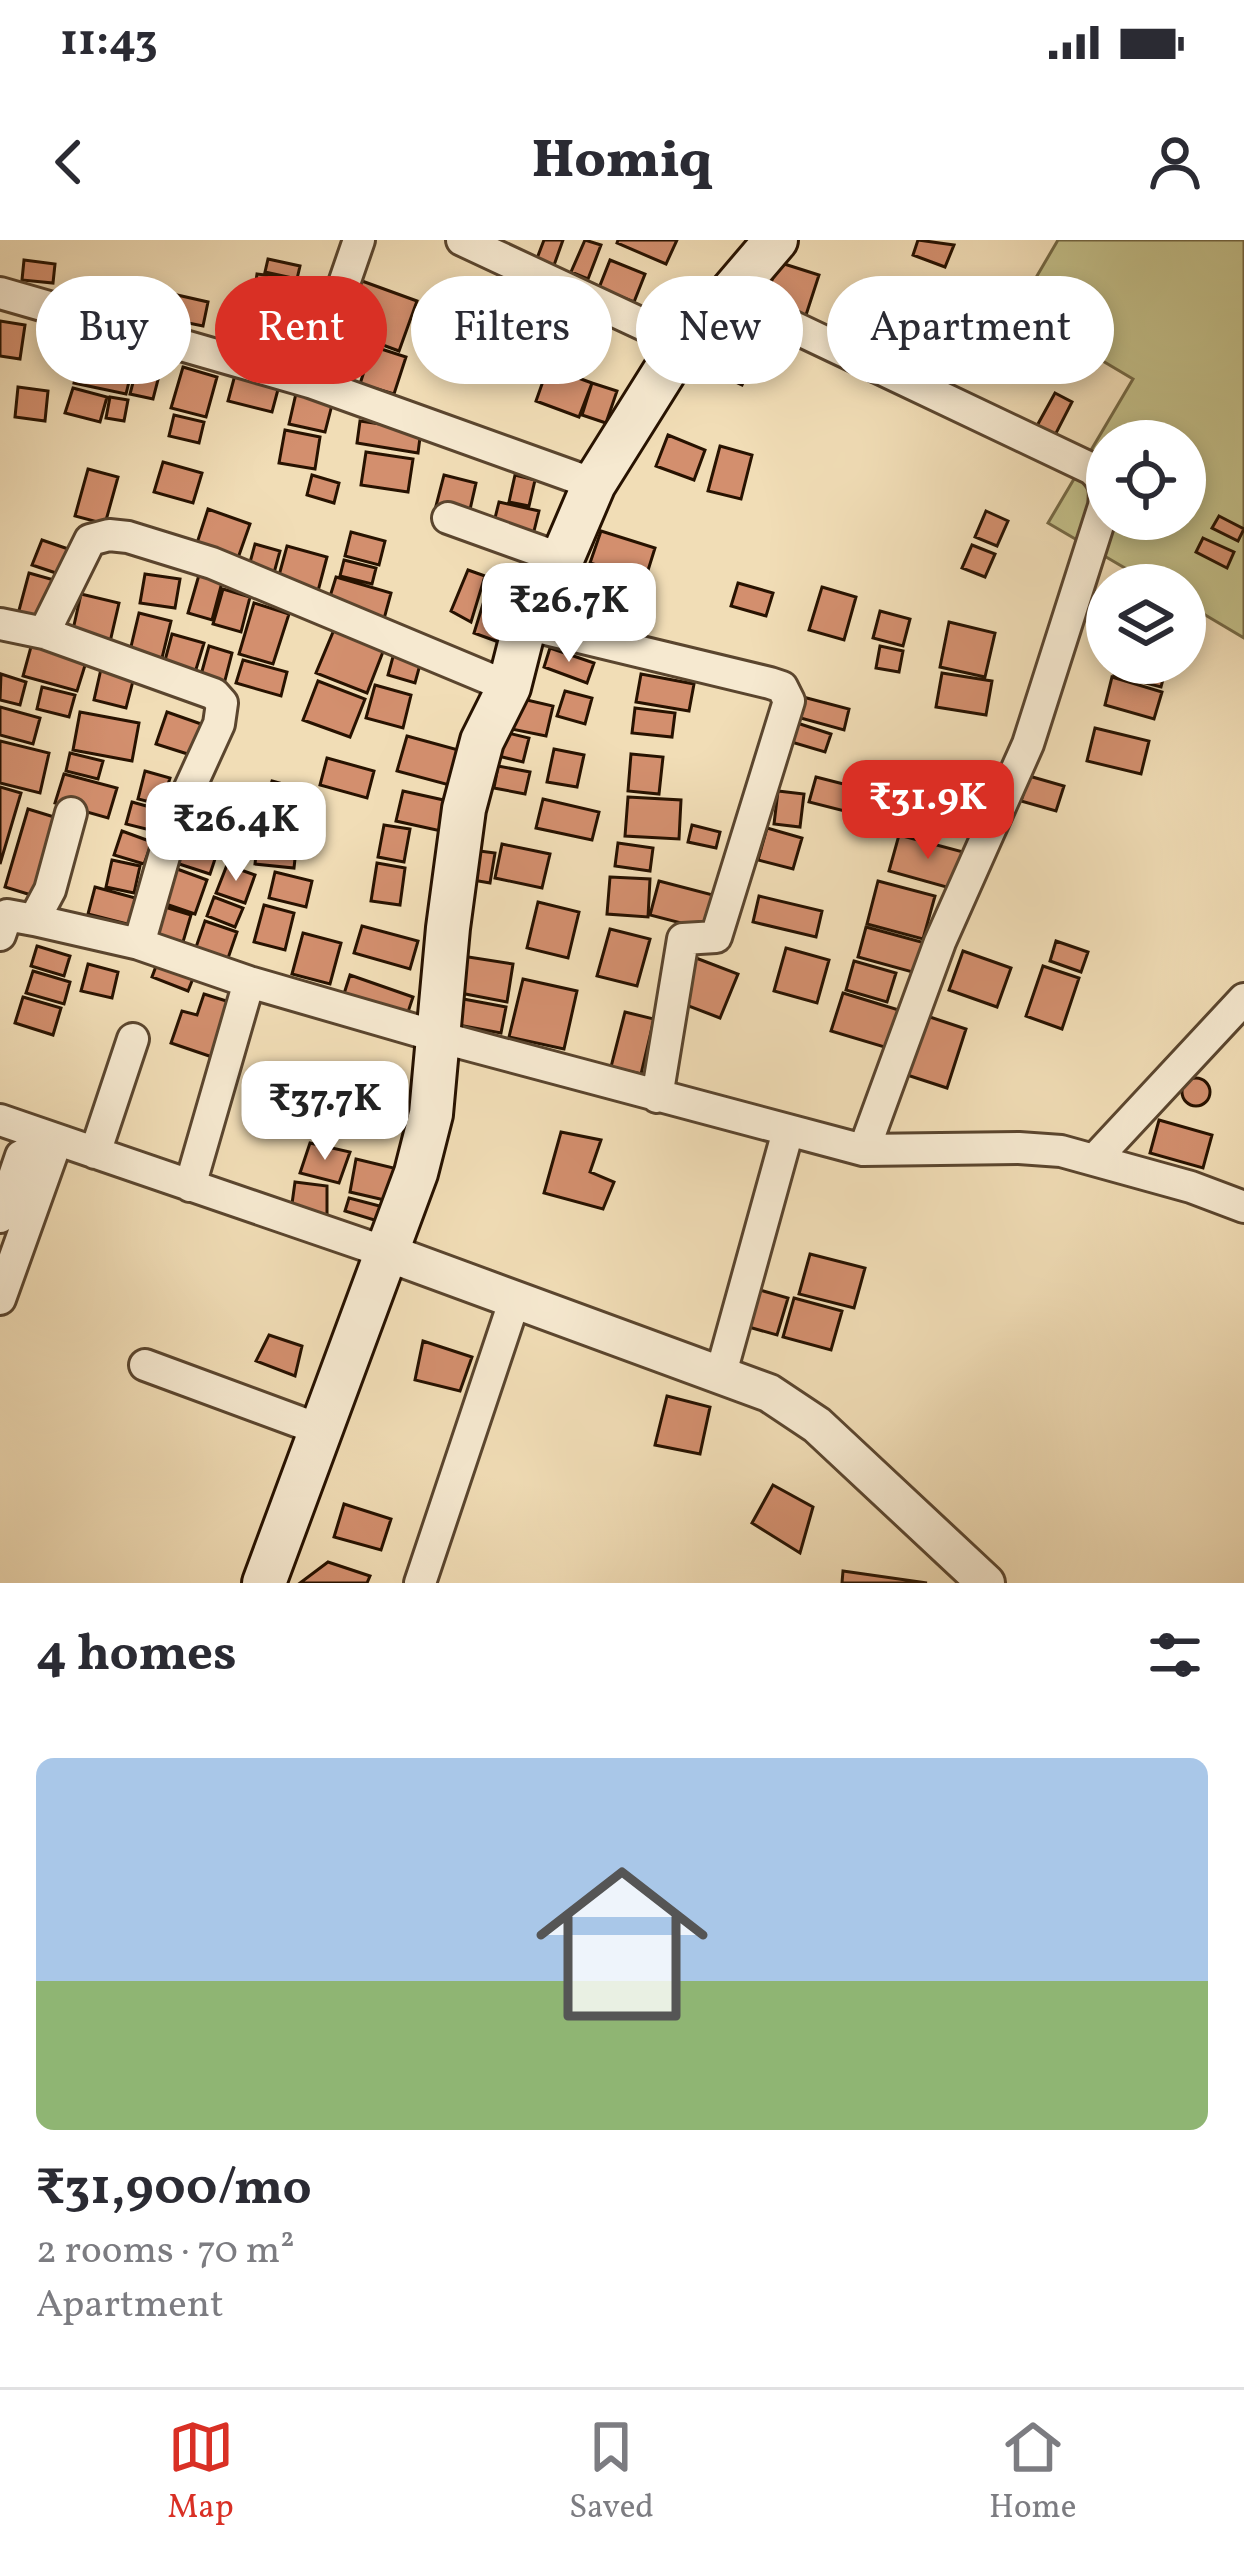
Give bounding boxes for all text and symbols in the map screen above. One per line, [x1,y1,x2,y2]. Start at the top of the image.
text: 11:43 [60,11,158,74]
text: Homiq [532,125,712,200]
icon: back [36,129,102,195]
icon: person [1142,129,1208,195]
chip: Buy [36,276,191,384]
chip: Rent [215,276,387,384]
chip: Filters [411,276,612,384]
chip: New [636,276,803,384]
chip: Apartment [827,276,1114,384]
map controls [1086,420,1206,684]
button: locate [1086,420,1206,540]
pin: ₹26.7K [471,563,667,665]
button: layers [1086,564,1206,684]
text: ₹26.7K [509,575,629,629]
pin: ₹31.9K [830,760,1026,862]
text: ₹31.9K [869,772,987,826]
pin: ₹26.4K [138,782,334,884]
text: ₹26.4K [173,794,299,848]
pin: ₹37.7K [227,1061,423,1163]
text: ₹37.7K [268,1073,382,1127]
text: 4 homes [36,1620,237,1691]
icon: filters [1142,1622,1208,1688]
icon: home [514,1836,730,2052]
text: ₹31,900/mo [36,2154,312,2225]
text: 2 rooms · 70 m² [36,2225,295,2279]
text: Apartment [36,2279,224,2333]
tab: Map [168,2414,234,2532]
tab: Saved [569,2414,654,2532]
tab: Home [989,2414,1076,2532]

